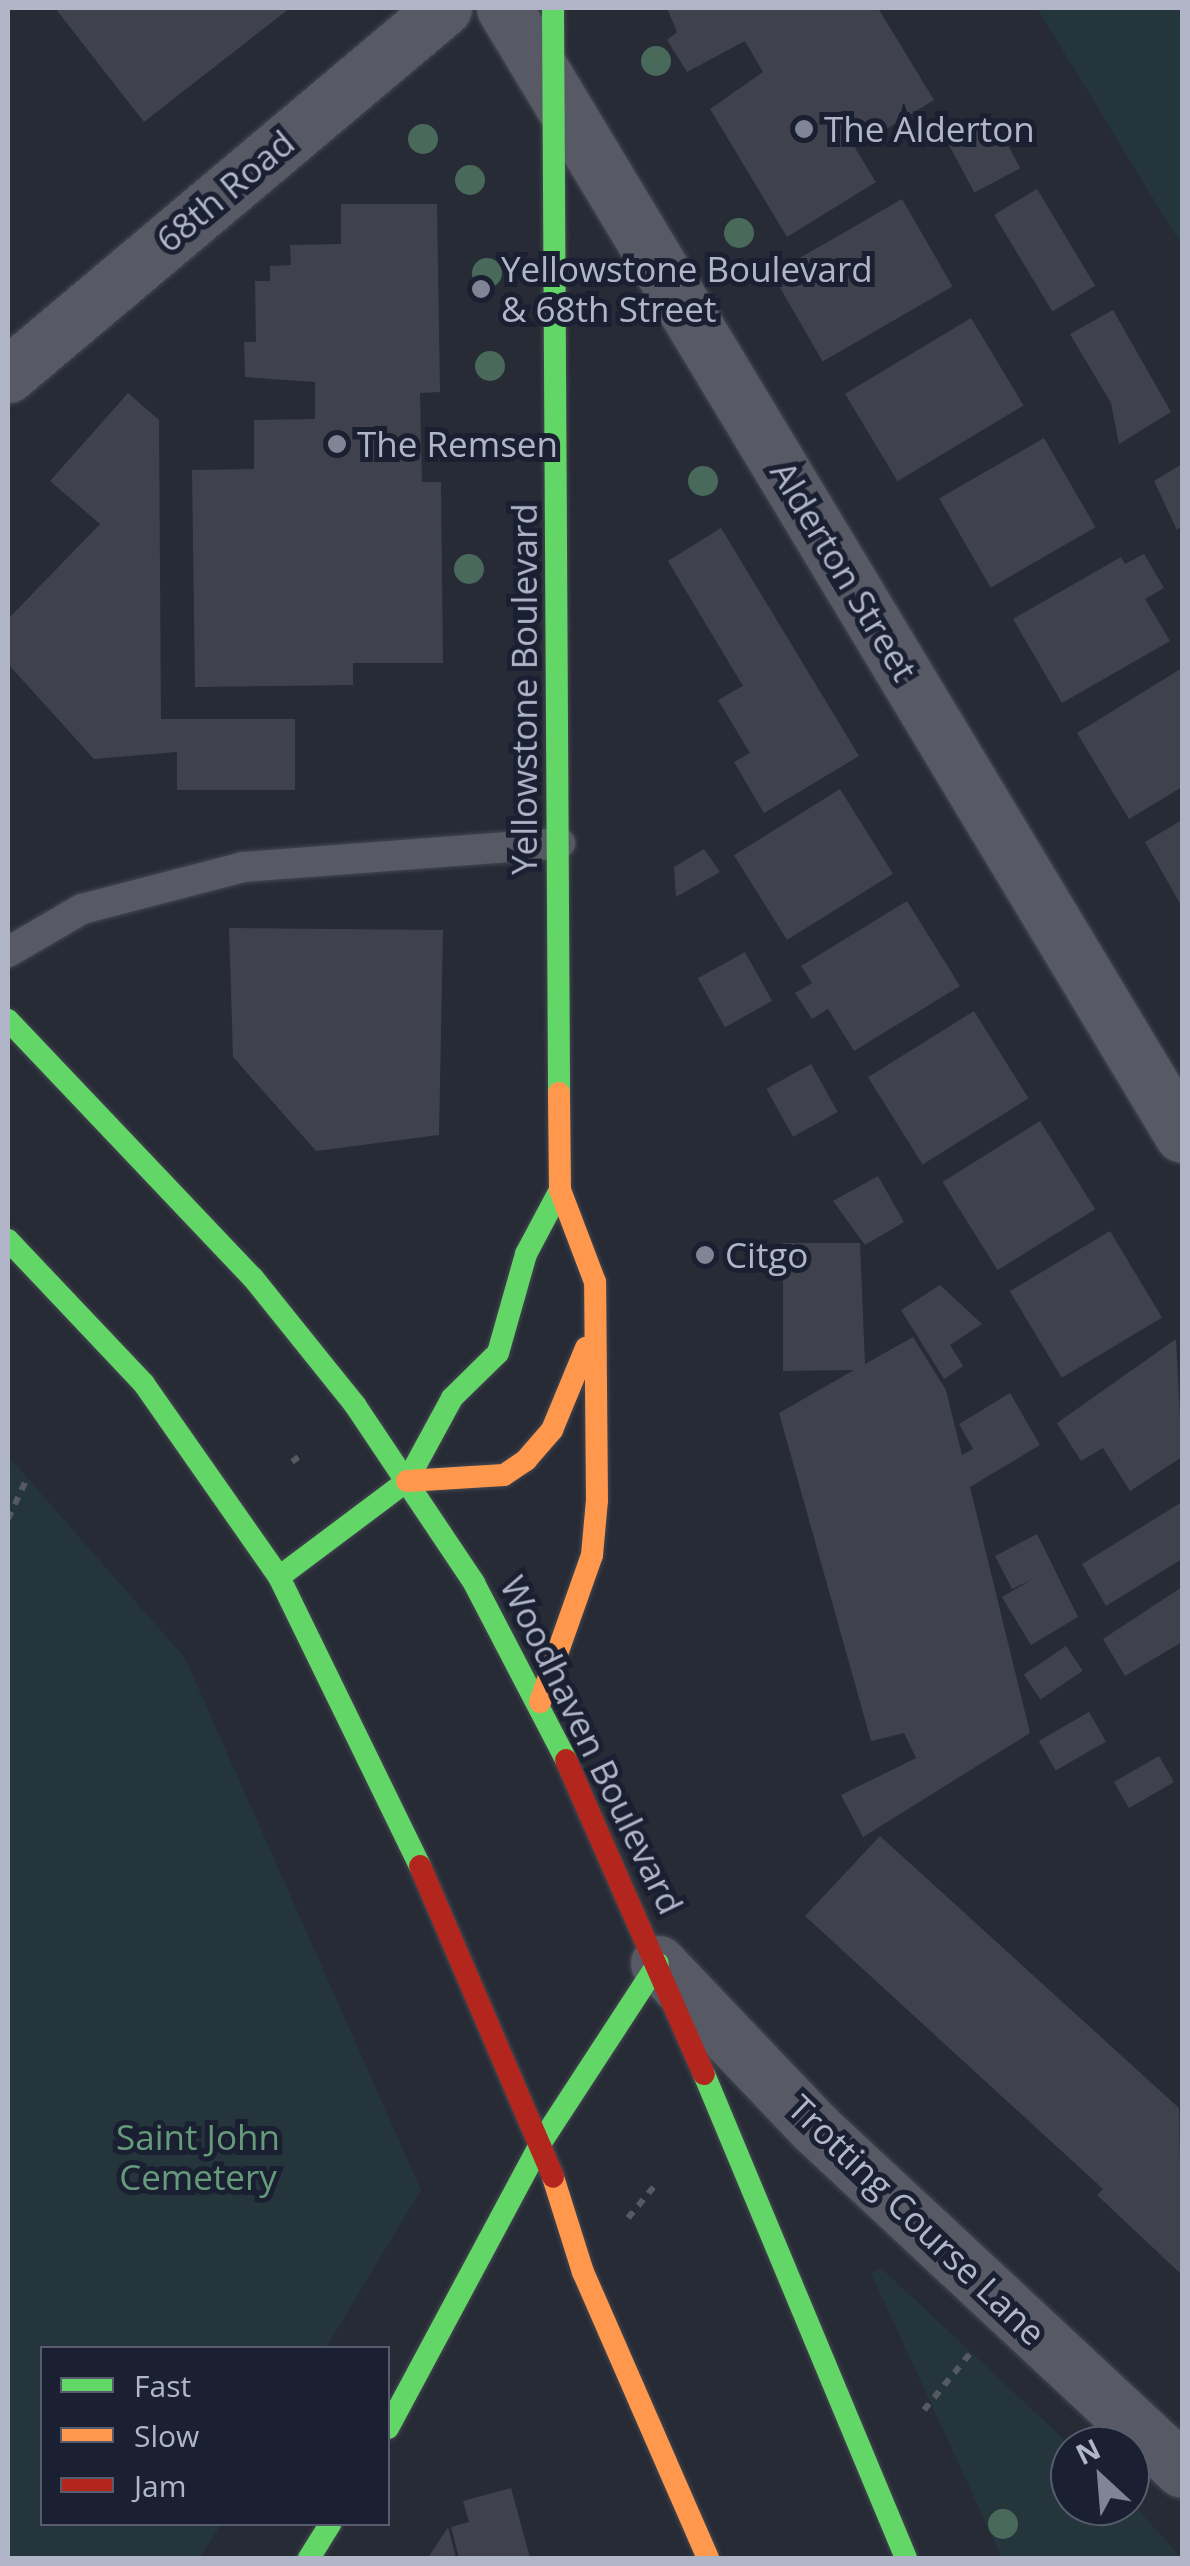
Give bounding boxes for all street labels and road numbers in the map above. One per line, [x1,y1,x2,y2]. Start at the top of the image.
street label: 68th Road [148,121,302,261]
street label: Alderton Street [762,454,926,688]
street label: Yellowstone Boulevard [503,503,545,875]
street label: Woodhaven Boulevard [492,1569,692,1921]
street label: Trotting Course Lane [780,2086,1054,2354]

